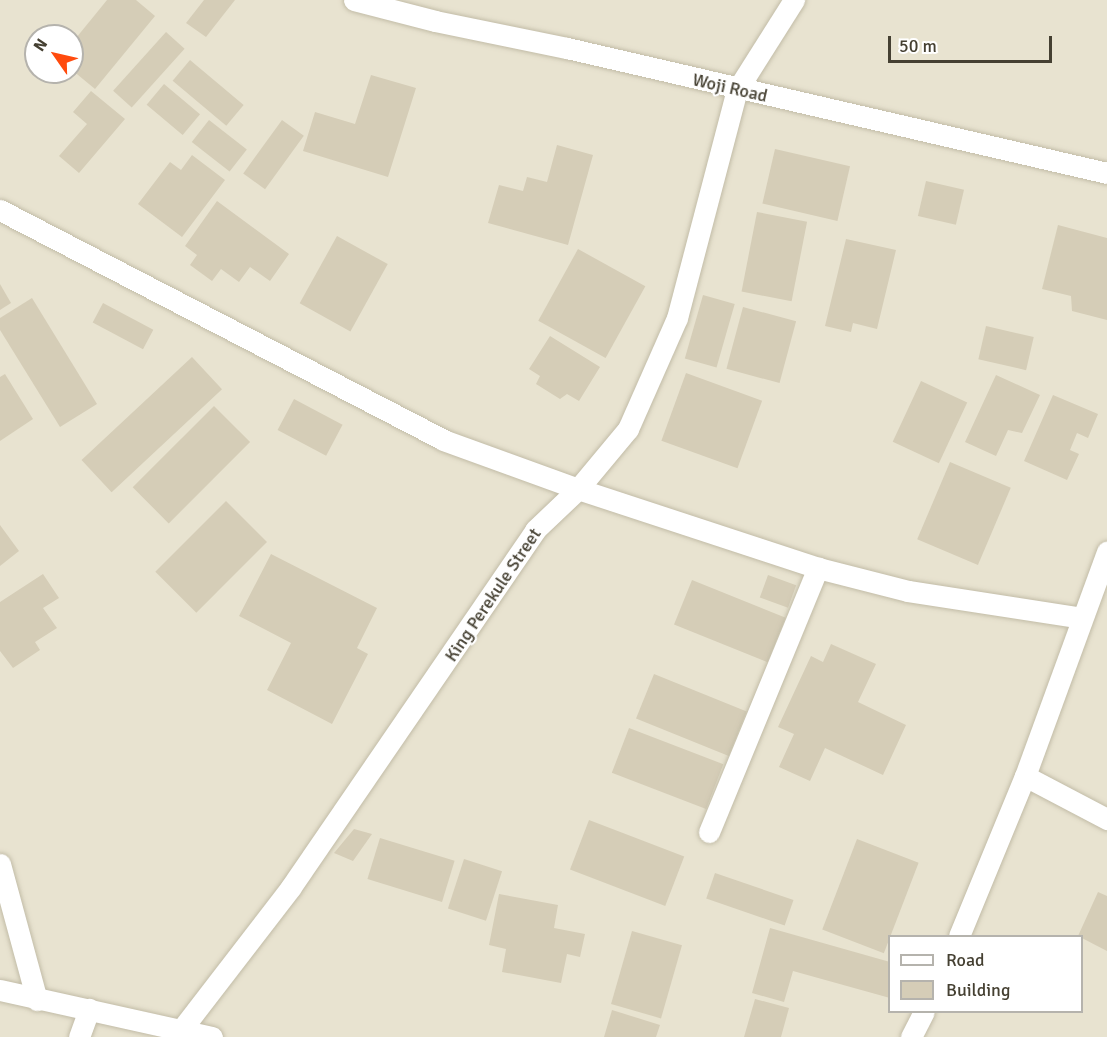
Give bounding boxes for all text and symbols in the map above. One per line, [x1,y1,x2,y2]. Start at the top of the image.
north arrow [24,24,84,84]
scale bar [891,24,1054,62]
text: N [29,35,52,55]
text: 50 m [899,35,937,57]
street label: Woji Road [690,69,770,107]
street label: King Perekule Street [440,524,546,666]
legend [888,935,1083,1013]
text: Road [946,949,985,971]
text: Building [946,979,1010,1001]

